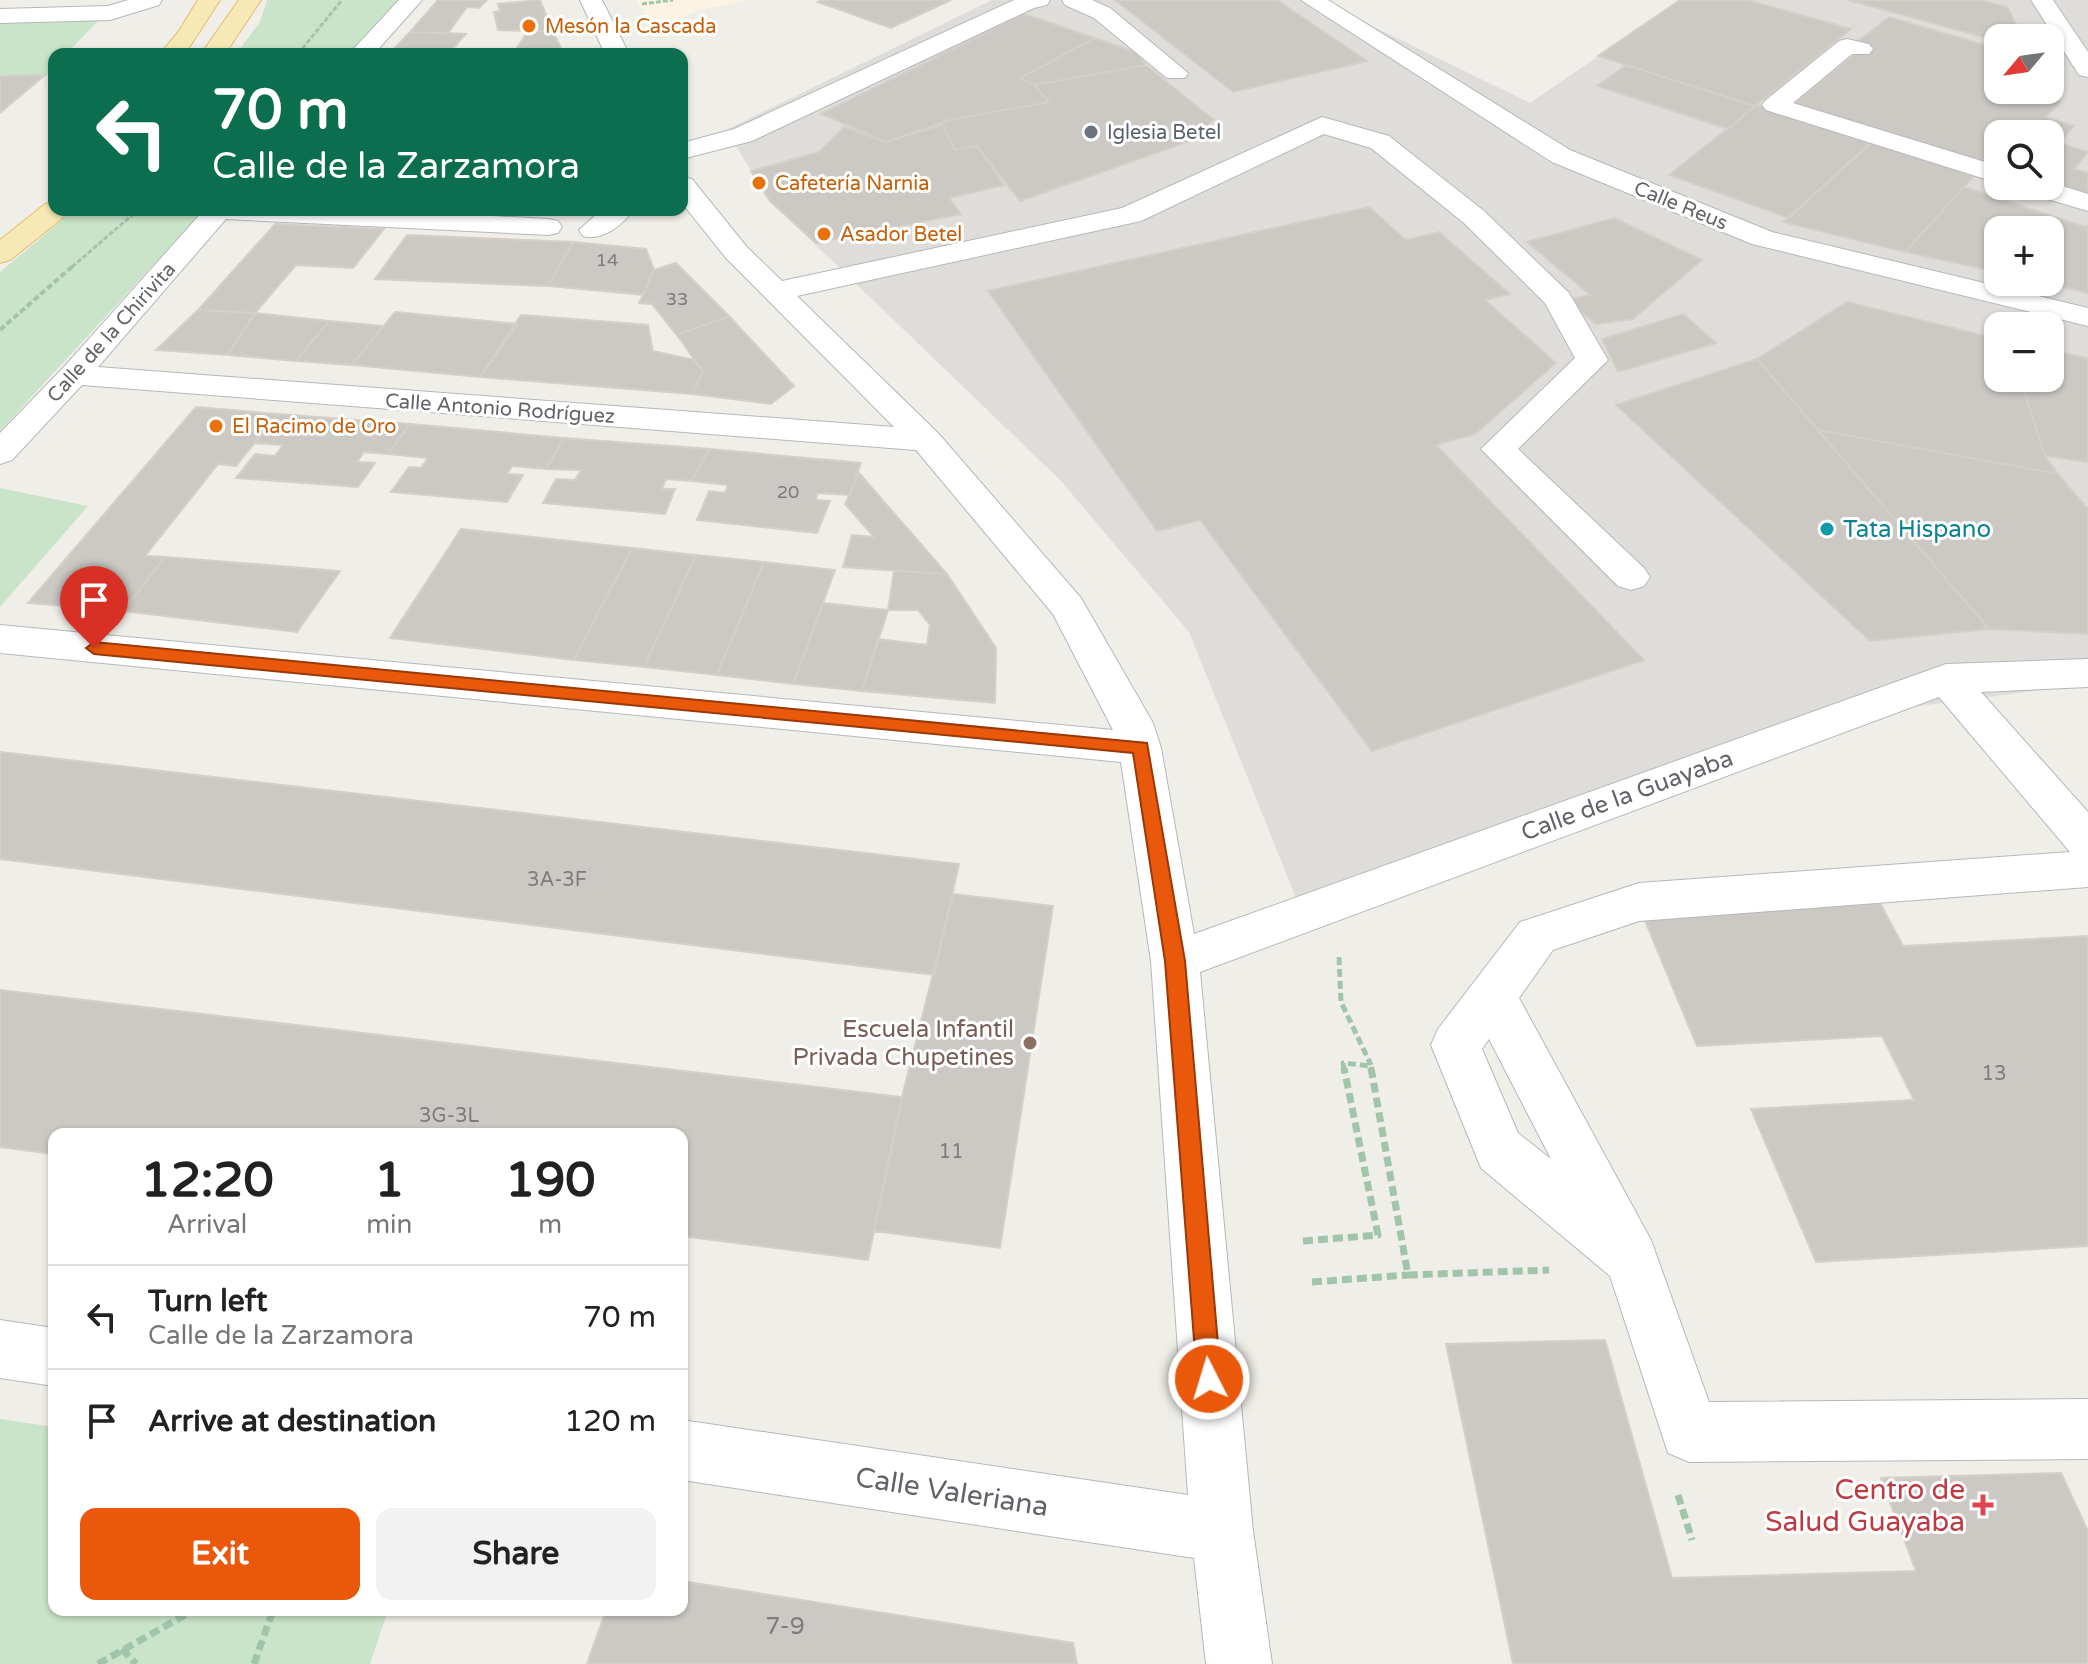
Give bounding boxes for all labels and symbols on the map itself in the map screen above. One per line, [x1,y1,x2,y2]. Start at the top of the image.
place label: Mesón la Cascada [545,15,716,39]
marker: Mesón la Cascada [520,17,538,35]
north arrow [1984,24,2064,104]
place label: Iglesia Betel [1107,121,1221,145]
marker: Iglesia Betel [1082,123,1100,141]
place label: Cafetería Narnia [775,172,930,196]
marker: Cafetería Narnia [750,174,768,192]
street label: Calle Reus [1630,176,1731,236]
place label: Asador Betel [840,223,962,247]
marker: Asador Betel [815,225,833,243]
house number: 14 [596,249,618,271]
street label: Calle de la Chirivita [42,258,181,408]
house number: 33 [666,288,688,310]
street label: Calle Antonio Rodríguez [384,389,616,429]
place label: El Racimo de Oro [232,415,397,439]
marker: El Racimo de Oro [207,417,225,435]
house number: 20 [777,481,799,503]
place label: Tata Hispano [1843,515,1991,544]
marker: Tata Hispano [1818,520,1836,538]
pin [60,566,128,648]
street label: Calle de la Guayaba [1517,744,1737,847]
house number: 3A-3F [527,868,587,892]
place label: Escuela Infantil Privada Chupetines [793,1015,1014,1072]
marker: Escuela Infantil Privada Chupetines [1021,1034,1039,1052]
house number: 13 [1981,1062,2007,1086]
house number: 3G-3L [419,1104,479,1128]
house number: 11 [938,1140,964,1164]
position arrow [1167,1337,1251,1421]
street label: Calle Valeriana [853,1460,1051,1524]
place label: Centro de Salud Guayaba [1765,1473,1965,1539]
marker: Centro de Salud Guayaba [1972,1494,1994,1516]
house number: 7-9 [765,1612,805,1641]

